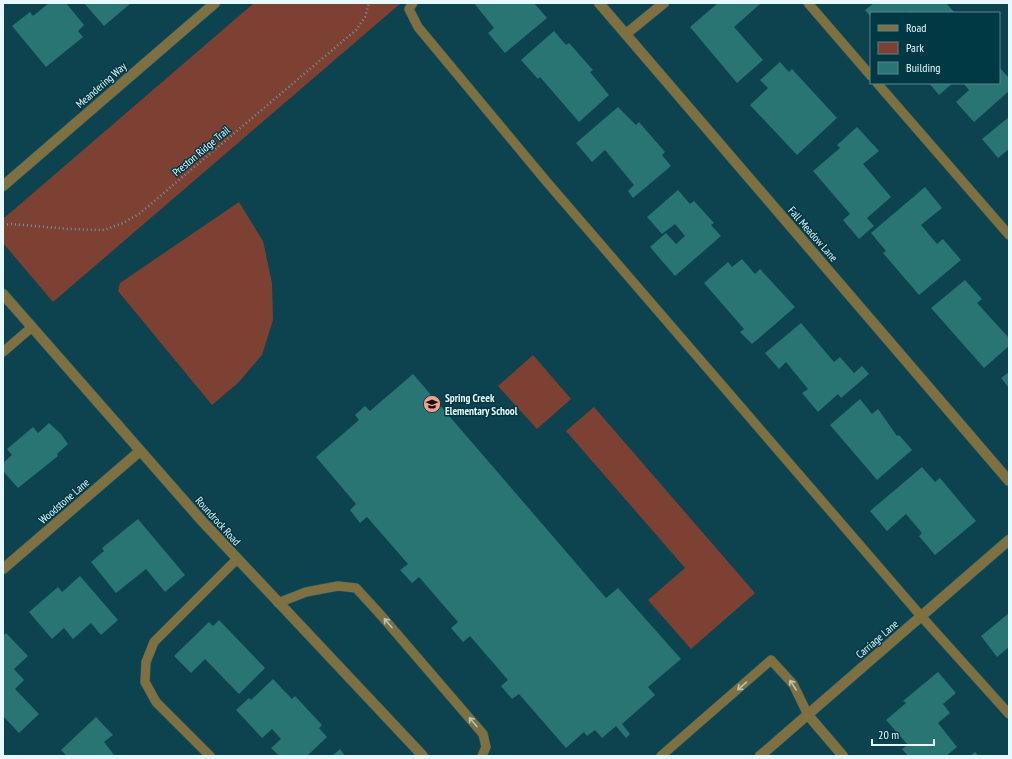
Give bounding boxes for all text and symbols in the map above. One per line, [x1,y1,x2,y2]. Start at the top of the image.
legend [870,12,1000,84]
text: Road [906,20,926,35]
text: Park [906,40,924,55]
street label: Meandering Way [73,59,130,111]
text: Building [906,60,941,75]
street label: Preston Ridge Trail [169,123,233,179]
street label: Fall Meadow Lane [785,204,841,265]
place label: Spring Creek Elementary School [445,391,518,418]
school or university icon: Spring Creek Elementary School [422,394,442,414]
street label: Woodstone Lane [36,475,93,527]
street label: Roundrock Road [192,494,244,548]
street label: Carriage Lane [853,616,902,661]
one-way arrow [384,618,393,629]
one-way arrow [788,679,796,691]
one-way arrow [736,681,747,690]
one-way arrow [468,717,477,727]
scale bar [872,721,934,747]
text: 20 m [878,727,899,742]

